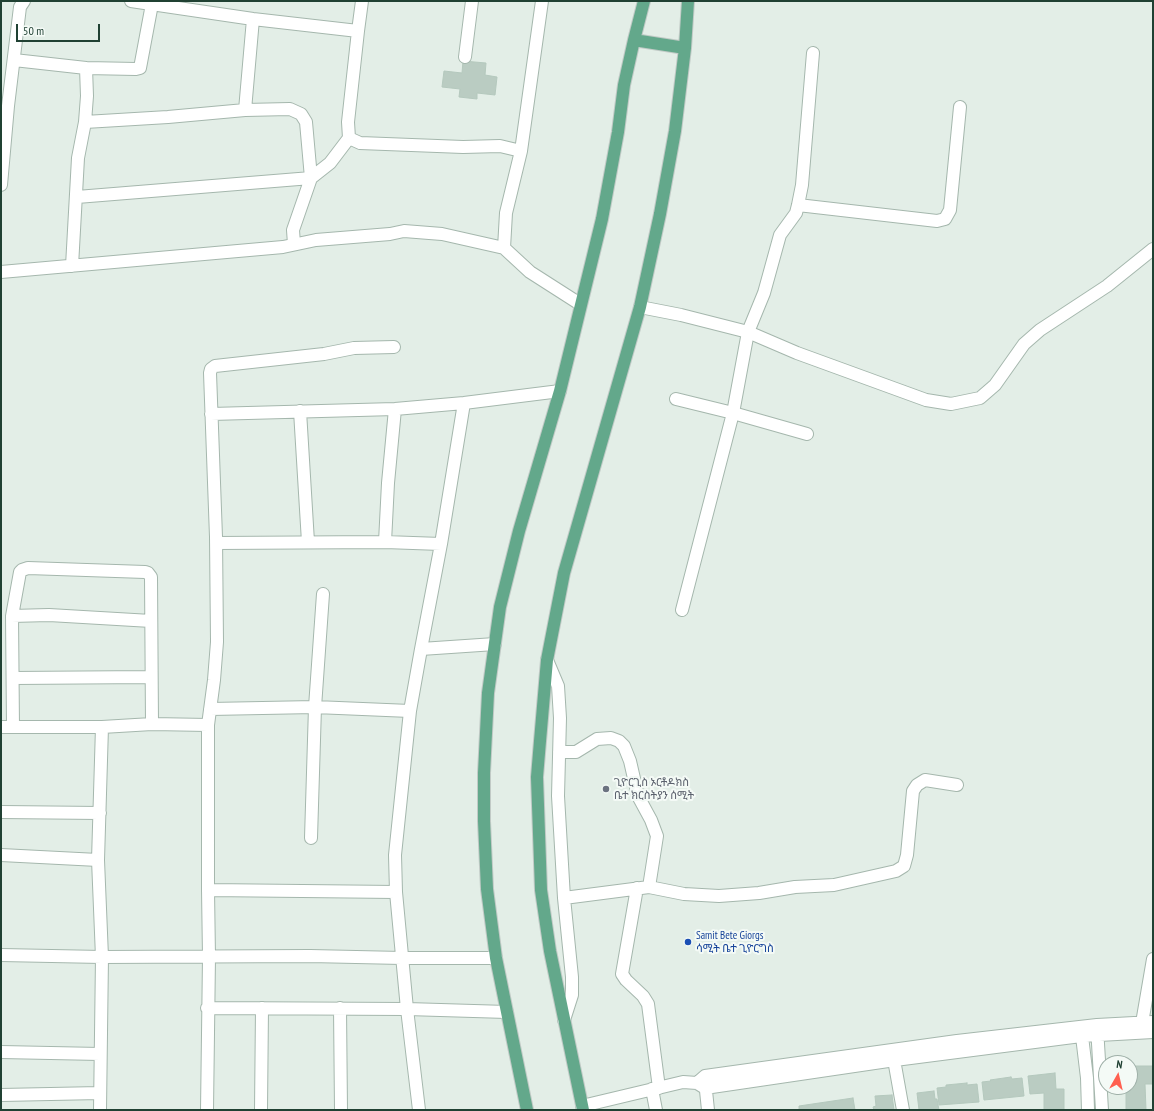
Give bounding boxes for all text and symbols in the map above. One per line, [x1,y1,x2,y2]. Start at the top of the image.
scale bar [18,16,102,42]
text: 50 m [23,23,44,38]
place label: ጊዮርጊስ ኦርቶዶክስ ቤተ ክርስትያን ሰሚት [614,776,694,802]
marker: ጊዮርጊስ ኦርቶዶክስ ቤተ ክርስትያን ሰሚት [601,784,611,794]
place label: Samit Bete Giorgs ሳሚት ቤተ ጊዮርግስ [696,929,774,955]
marker: Samit Bete Giorgs ሳሚት ቤተ ጊዮርግስ [683,937,693,947]
north arrow [1098,1055,1138,1095]
text: N [1116,1057,1123,1071]

